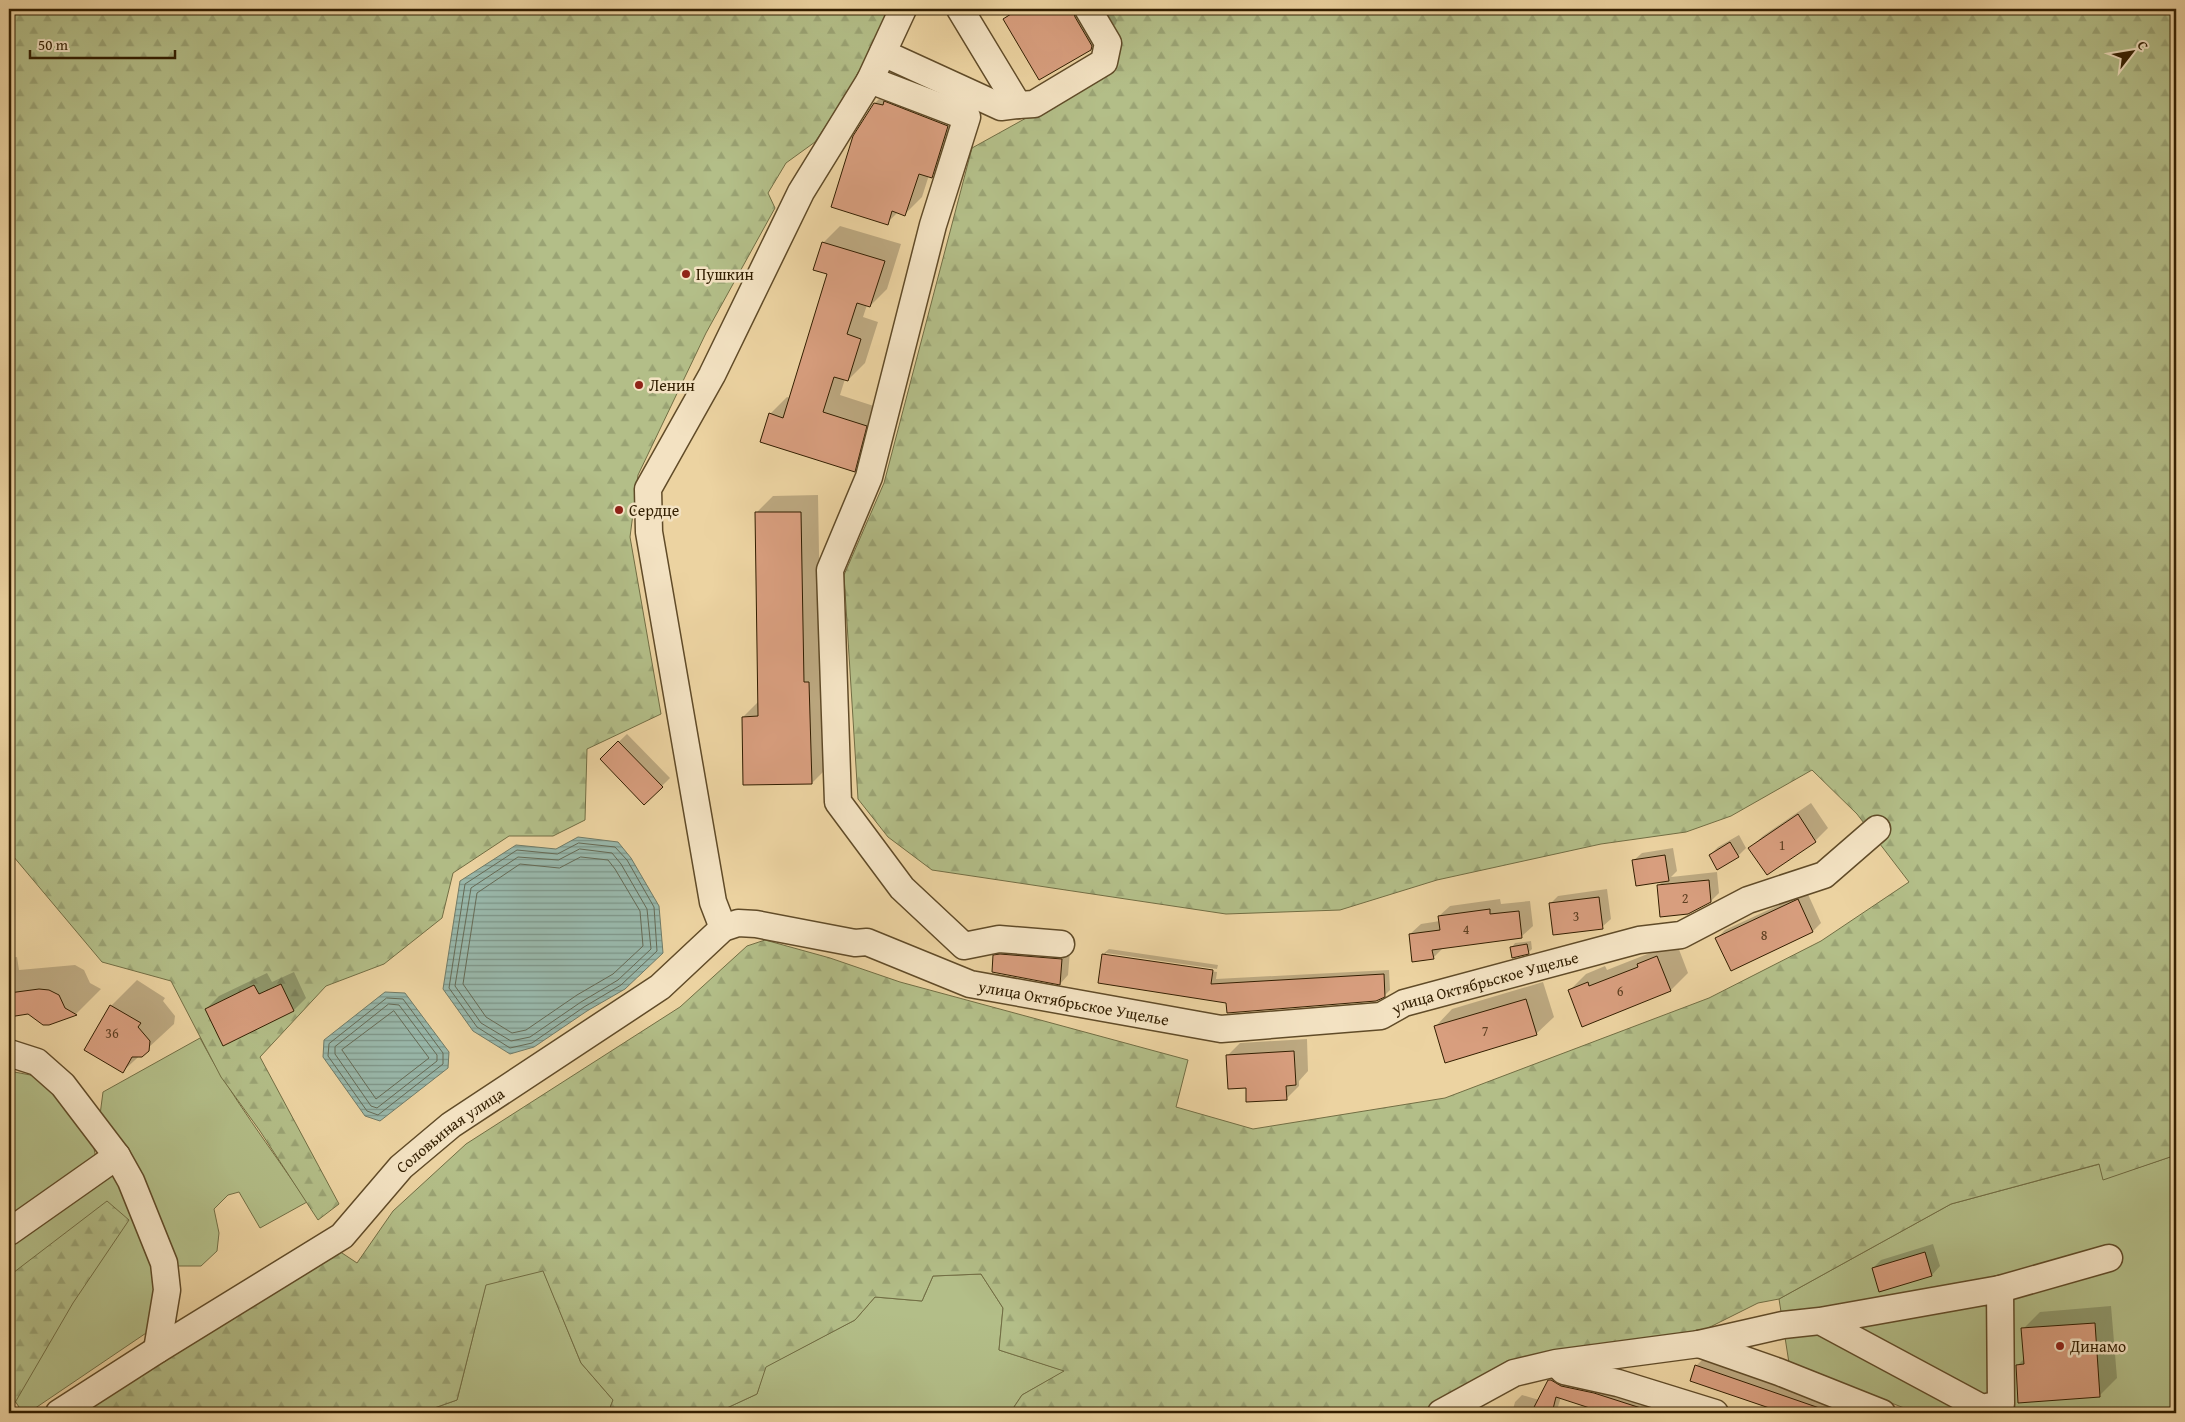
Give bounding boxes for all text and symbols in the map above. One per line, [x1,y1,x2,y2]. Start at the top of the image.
scale bar [30,28,175,60]
north arrow [2108,28,2158,78]
text: 50 m [38,34,69,55]
text: С [2133,37,2154,54]
place label: Пушкин [696,262,754,286]
marker: Пушкин [680,268,692,280]
place label: Ленин [649,373,695,397]
marker: Ленин [633,379,645,391]
place label: Сердце [629,498,679,522]
marker: Сердце [613,504,625,516]
house number: 1 [1779,835,1785,855]
house number: 2 [1682,888,1688,908]
house number: 3 [1573,906,1579,926]
house number: 4 [1463,919,1470,939]
house number: 8 [1761,925,1768,945]
street label: улица Октябрьское Ущелье [1386,945,1581,1020]
street label: улица Октябрьское Ущелье [976,974,1171,1031]
house number: 6 [1617,981,1624,1001]
house number: 7 [1482,1021,1489,1041]
house number: 36 [105,1023,119,1043]
street label: Соловьиная улица [390,1081,509,1179]
place label: Динамо [2069,1334,2126,1358]
marker: Динамо [2054,1340,2066,1352]

